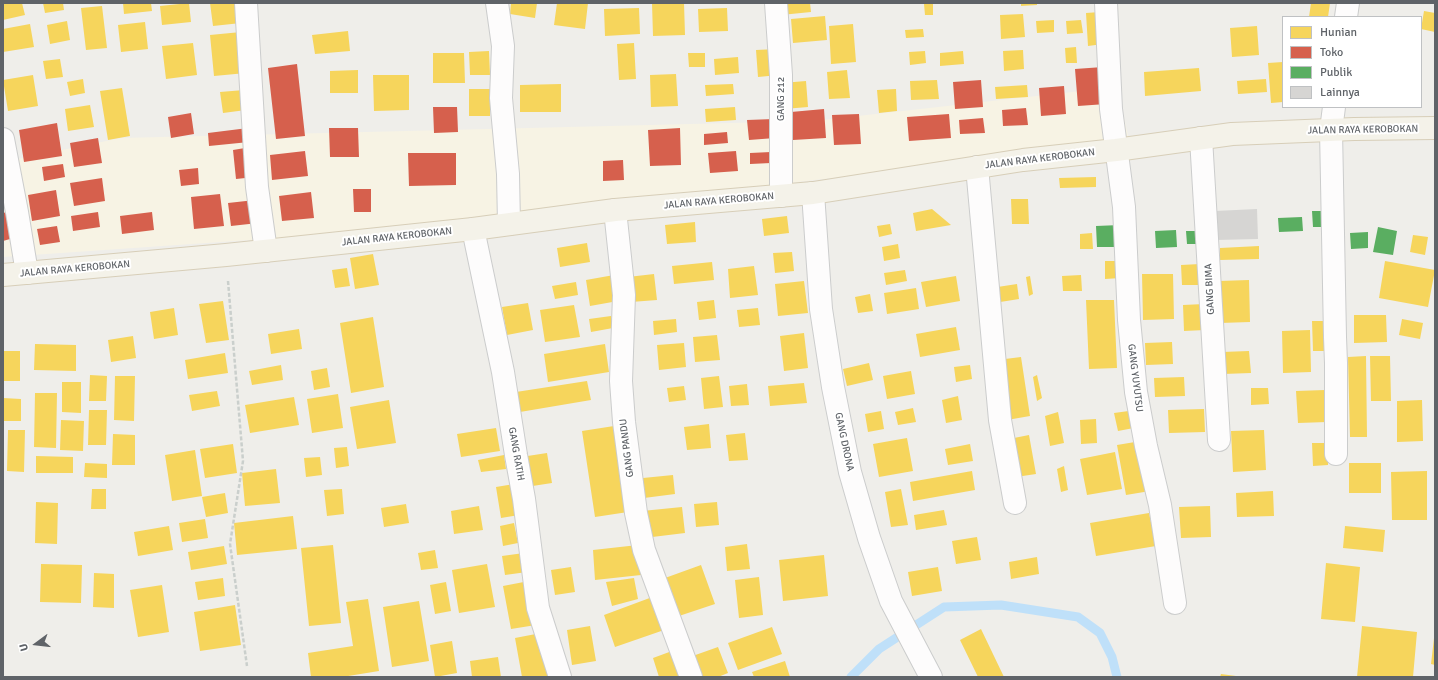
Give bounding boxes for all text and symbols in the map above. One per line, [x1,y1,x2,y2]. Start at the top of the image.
legend [1282,16,1422,108]
text: Hunian [1320,25,1357,40]
text: Toko [1320,45,1343,60]
text: Publik [1320,65,1352,80]
street label: GANG 212 [775,77,787,121]
text: Lainnya [1320,85,1360,100]
street label: JALAN RAYA KEROBOKAN [1308,123,1418,137]
street label: JALAN RAYA KEROBOKAN [984,146,1096,172]
street label: JALAN RAYA KEROBOKAN [663,190,775,212]
street label: JALAN RAYA KEROBOKAN [341,225,453,249]
street label: JALAN RAYA KEROBOKAN [19,258,131,280]
street label: GANG BIMA [1203,263,1217,315]
street label: GANG YUYUTSU [1125,343,1145,413]
street label: GANG DRONA [832,412,856,472]
street label: GANG PANDU [617,418,637,478]
street label: GANG RATIH [505,426,527,482]
north arrow [16,624,56,664]
text: U [17,642,31,653]

